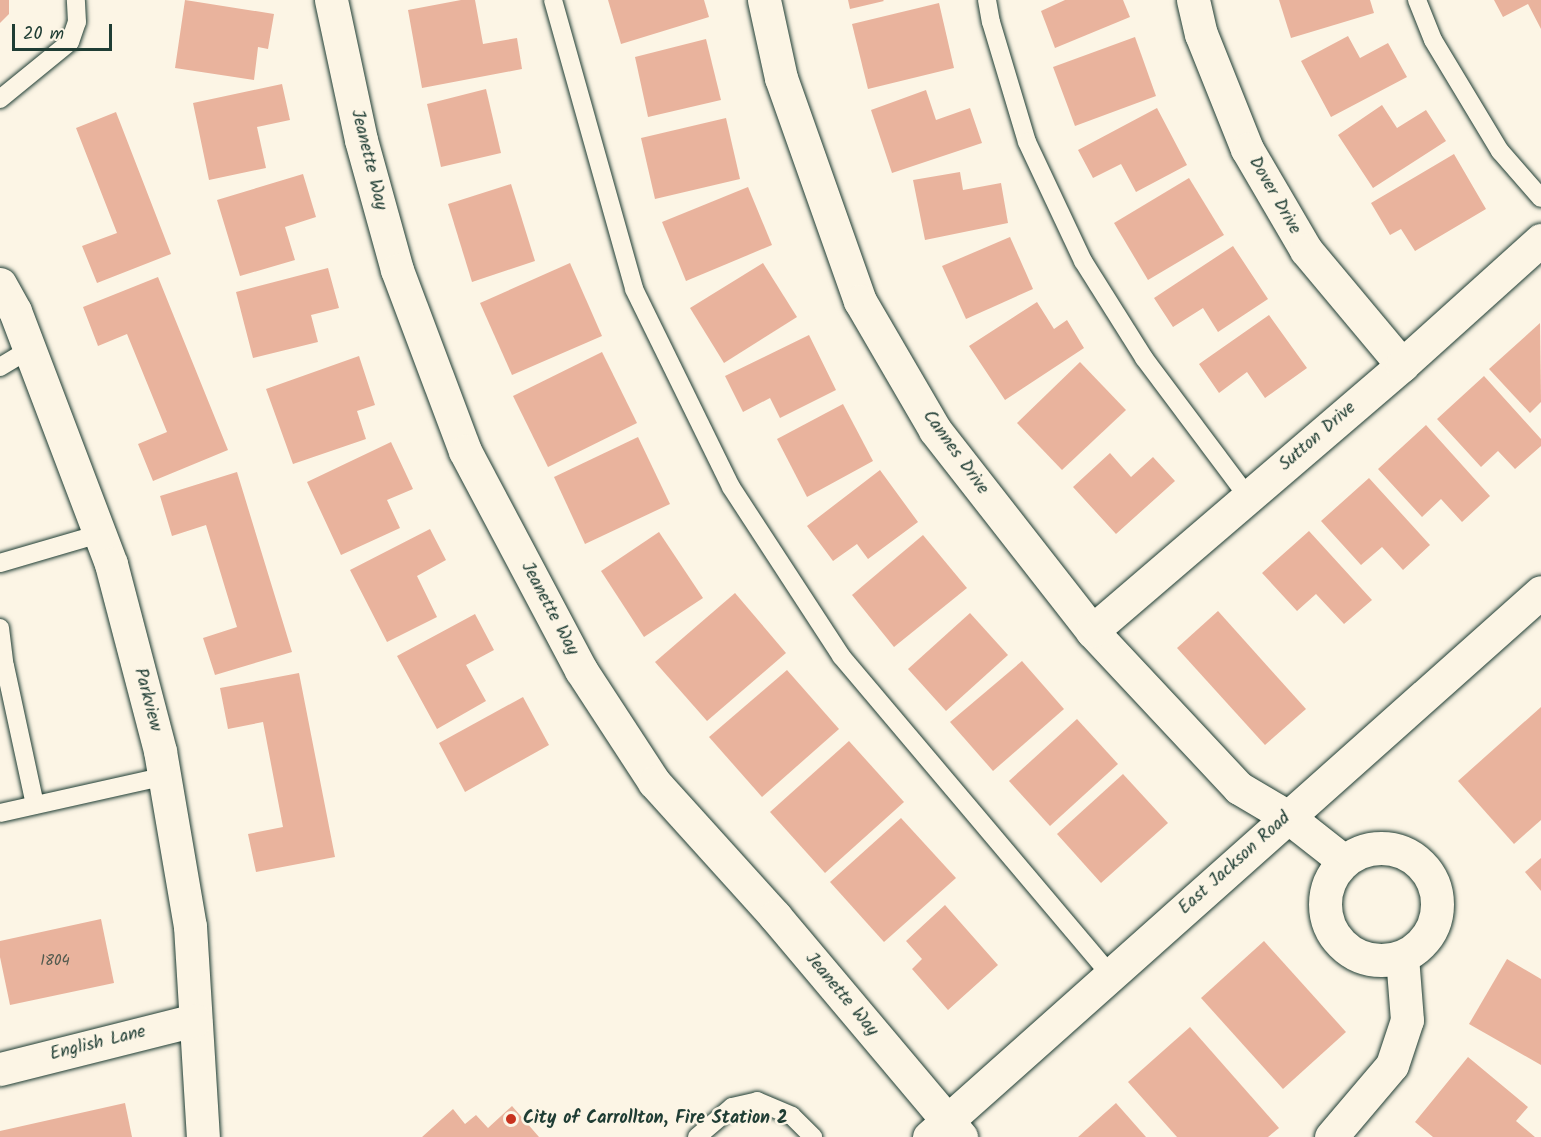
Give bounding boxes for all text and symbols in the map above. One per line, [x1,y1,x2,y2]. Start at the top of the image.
scale bar [15,12,116,50]
text: 20 m [23,20,64,49]
street label: Jeanette Way [345,107,391,213]
street label: Dover Drive [1243,153,1305,239]
street label: Sutton Drive [1275,398,1361,476]
street label: Cannes Drive [917,407,993,499]
street label: Jeanette Way [515,559,583,659]
street label: Parkview [128,666,166,734]
street label: East Jackson Road [1175,808,1295,920]
street label: Jeanette Way [800,949,882,1041]
house number: 1804 [40,953,70,971]
street label: English Lane [48,1022,148,1066]
place label: City of Carrollton, Fire Station 2 [523,1108,788,1130]
marker: City of Carrollton, Fire Station 2 [504,1112,518,1126]

